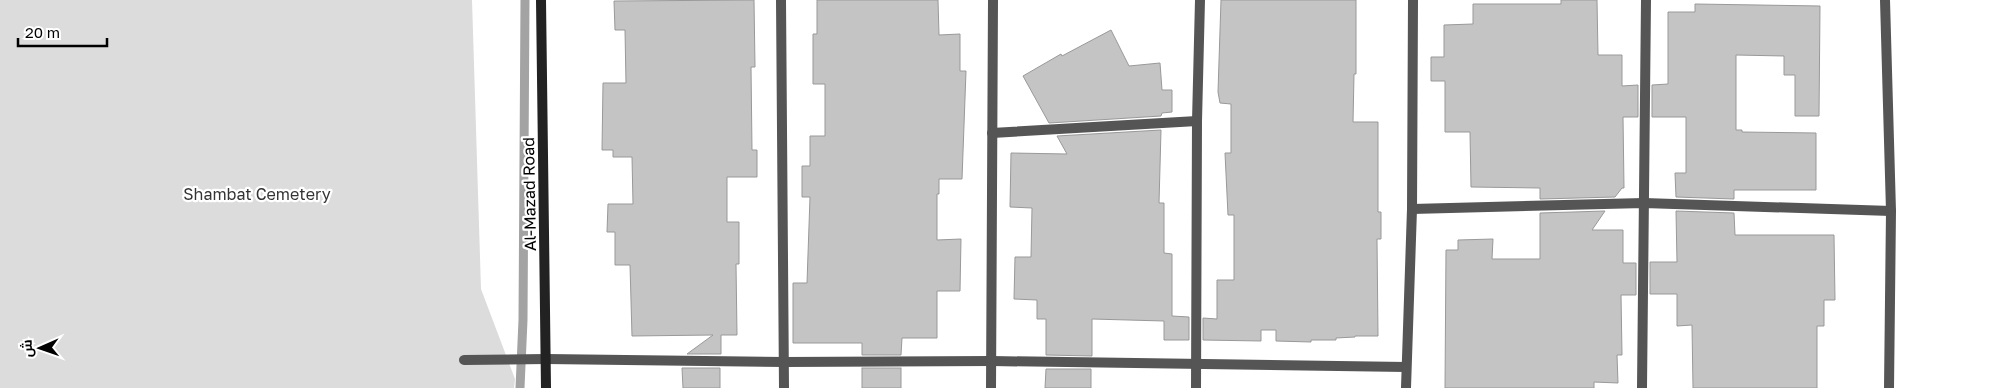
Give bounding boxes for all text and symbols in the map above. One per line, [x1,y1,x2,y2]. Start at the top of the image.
scale bar [18,15,106,47]
text: 20 m [25,23,60,41]
street label: Al-Mazad Road [518,137,540,251]
park label: Shambat Cemetery [183,184,331,204]
north arrow [15,323,65,373]
text: ش [18,339,36,358]

